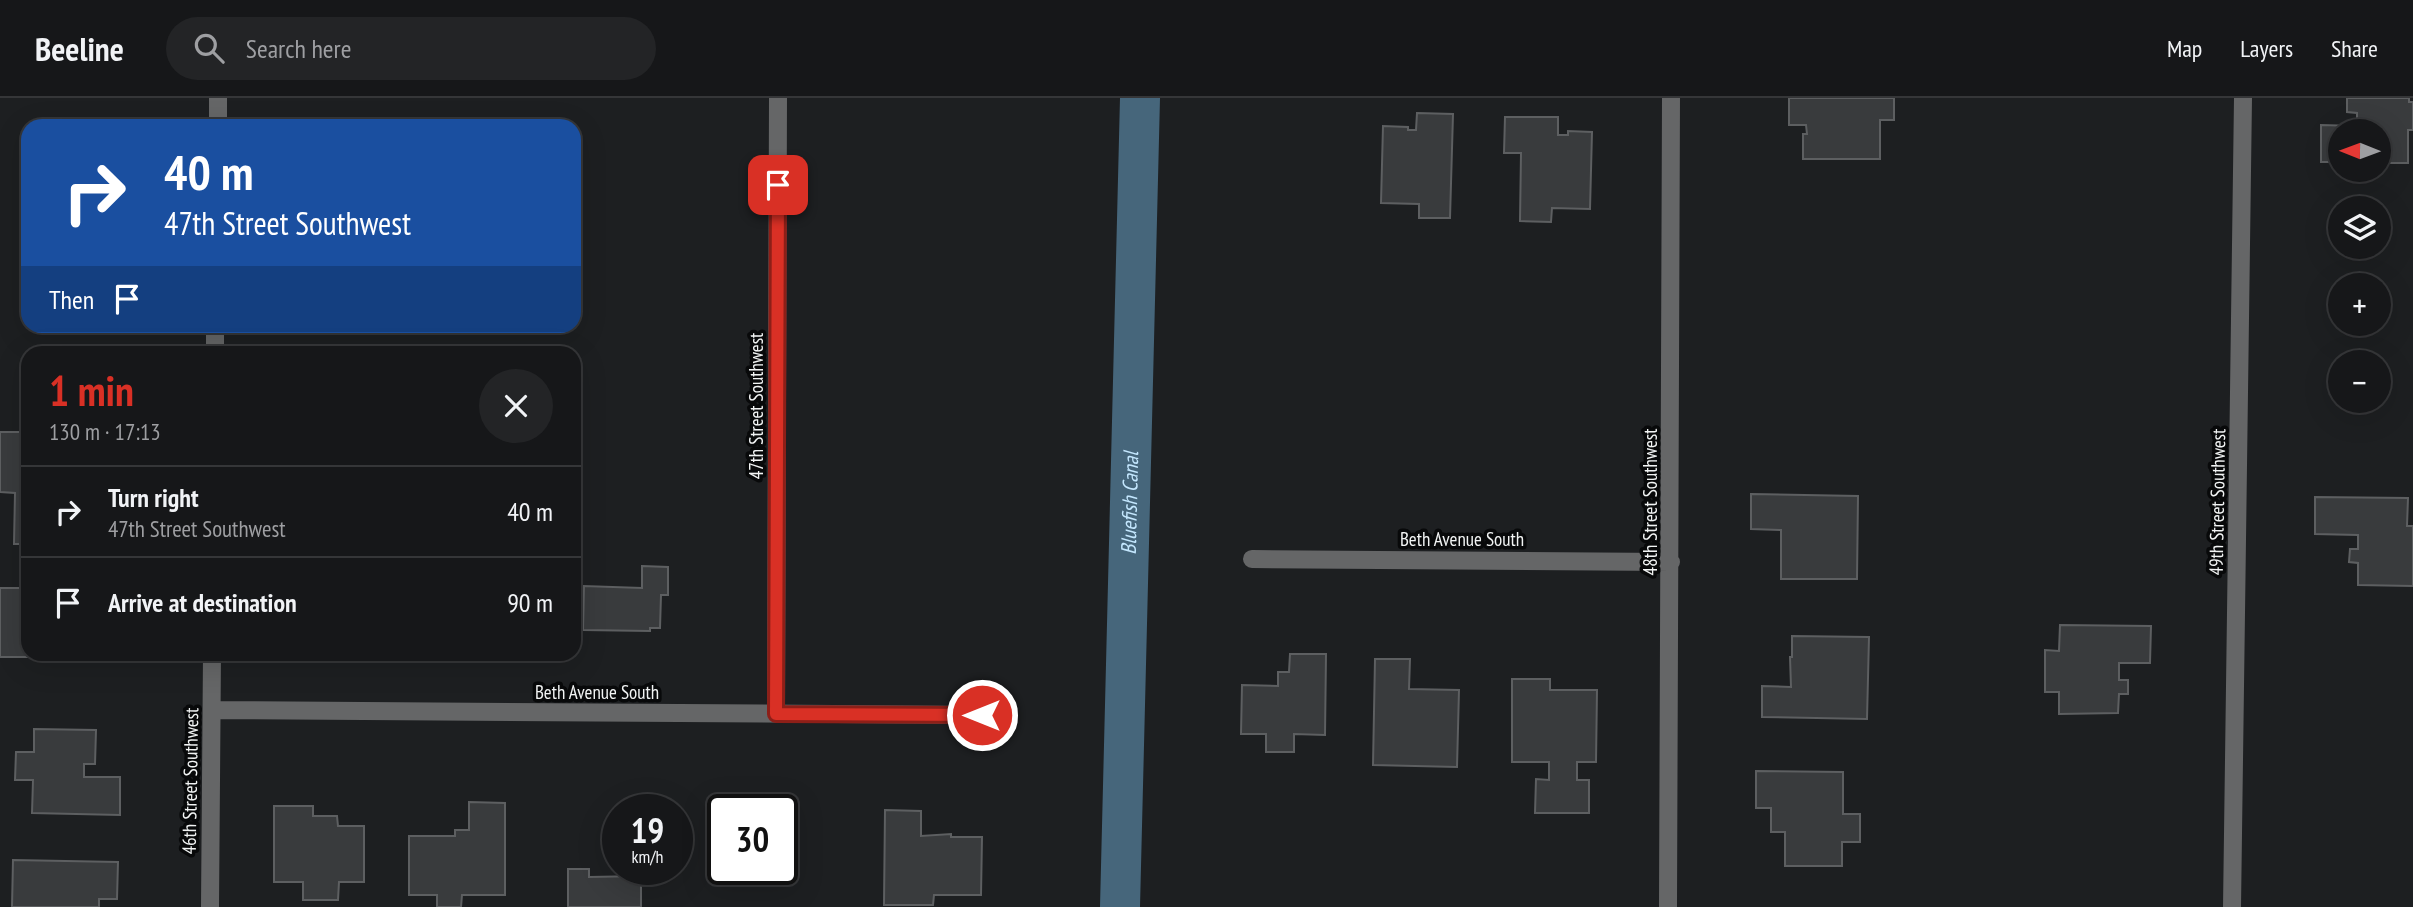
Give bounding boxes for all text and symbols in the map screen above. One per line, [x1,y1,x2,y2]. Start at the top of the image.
search box [166,17,656,80]
text: Beeline [35,27,124,70]
icon: search [190,29,228,67]
text: Search here [246,32,351,65]
text: Map [2167,33,2202,64]
text: Layers [2240,33,2293,64]
text: Share [2331,33,2378,64]
north arrow [2328,119,2390,182]
map controls [2328,119,2391,413]
text: 40 m [164,140,253,204]
icon: right [49,147,140,238]
pin [748,155,808,215]
icon: arrive [759,166,797,204]
button: layers [2328,196,2391,259]
text: 47th Street Southwest [164,202,411,244]
button: + [2328,273,2391,336]
icon: arrive [108,280,146,318]
text: Then [49,283,94,316]
street label: 47th Street Southwest [744,332,768,479]
button: − [2328,350,2391,413]
text: 1 min [49,363,134,418]
button: close [479,369,553,443]
text: 130 m · 17:13 [49,417,161,446]
street label: 48th Street Southwest [1638,428,1662,575]
street label: 49th Street Southwest [2204,428,2230,576]
water label: Bluefish Canal [1115,449,1144,555]
text: Turn right [108,481,199,514]
icon: right [49,493,87,531]
text: 40 m [507,495,553,528]
text: 47th Street Southwest [108,514,286,543]
street label: Beth Avenue South [1400,527,1524,551]
icon: arrive [49,584,87,622]
text: Arrive at destination [108,586,297,619]
text: 90 m [507,586,553,619]
position arrow [945,678,1019,752]
street label: Beth Avenue South [535,680,659,704]
street label: 46th Street Southwest [177,707,203,855]
speed limit sign: 30 [707,794,798,885]
text: 19 [631,807,664,853]
text: km/h [632,845,663,868]

